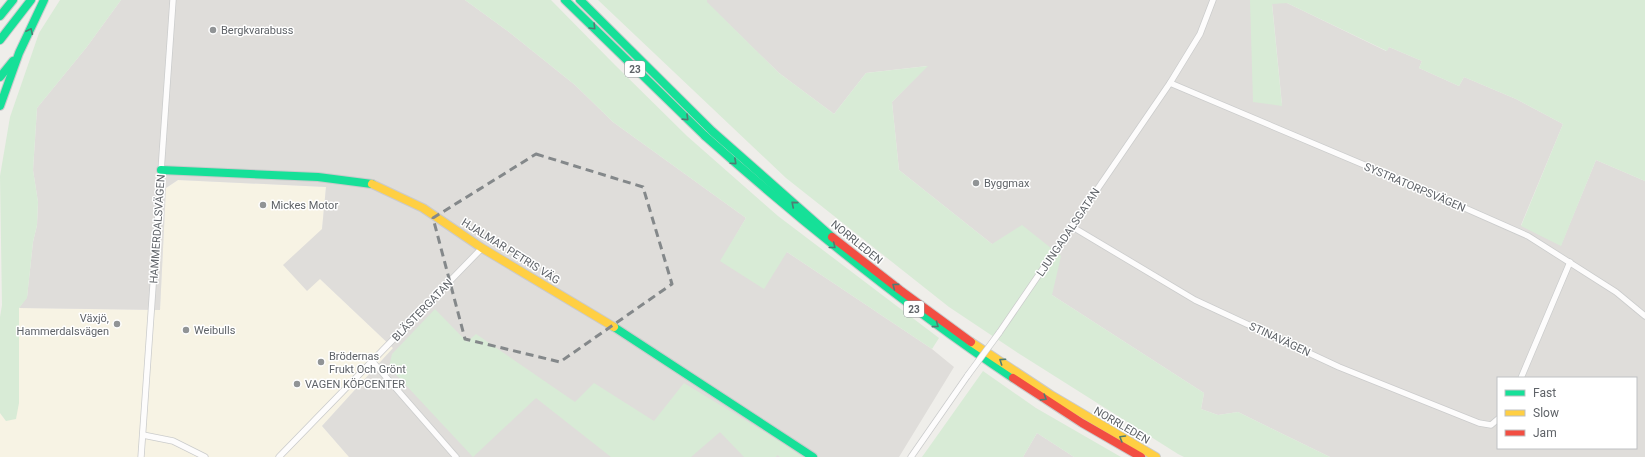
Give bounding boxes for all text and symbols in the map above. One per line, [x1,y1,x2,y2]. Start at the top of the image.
one-way arrow [588,23,596,30]
place label: Bergkvarabuss [221,24,294,37]
marker: Bergkvarabuss [208,25,218,35]
one-way arrow [25,27,33,34]
road number: 23 [625,61,645,77]
one-way arrow [681,114,689,121]
one-way arrow [729,158,736,165]
street label: SYSTRATORPSVÄGEN [1362,160,1467,215]
street label: HAMMERDALSVÄGEN [147,174,168,284]
place label: Byggmax [984,177,1030,190]
marker: Byggmax [971,178,981,188]
street label: LJUNGADALSGATAN [1034,186,1103,279]
place label: Mickes Motor [271,199,338,212]
marker: Mickes Motor [258,200,268,210]
one-way arrow [791,202,799,209]
street label: HJALMAR PETRIS VÄG [459,216,562,287]
street label: NORRLEDEN [828,218,885,267]
one-way arrow [829,242,836,249]
street label: BLÄSTERGATAN [389,277,455,344]
one-way arrow [893,283,900,290]
road number: 23 [904,301,924,317]
place label: Växjö, Hammerdalsvägen [17,312,109,338]
marker: Växjö, Hammerdalsvägen [112,319,122,329]
one-way arrow [932,320,939,327]
street label: STINAVÄGEN [1247,320,1312,359]
place label: Weibulls [194,324,236,337]
marker: Weibulls [181,325,191,335]
place label: Brödernas Frukt Och Grönt [329,350,406,376]
marker: Brödernas Frukt Och Grönt [316,357,326,367]
one-way arrow [999,359,1006,366]
legend [1497,377,1637,449]
place label: VAGEN KÖPCENTER [305,378,405,391]
marker: VAGEN KÖPCENTER [292,379,302,389]
text: Fast [1533,386,1556,400]
one-way arrow [1040,393,1047,401]
street label: NORRLEDEN [1091,404,1152,447]
text: Slow [1533,406,1559,420]
text: Jam [1533,426,1557,440]
one-way arrow [1119,435,1126,442]

